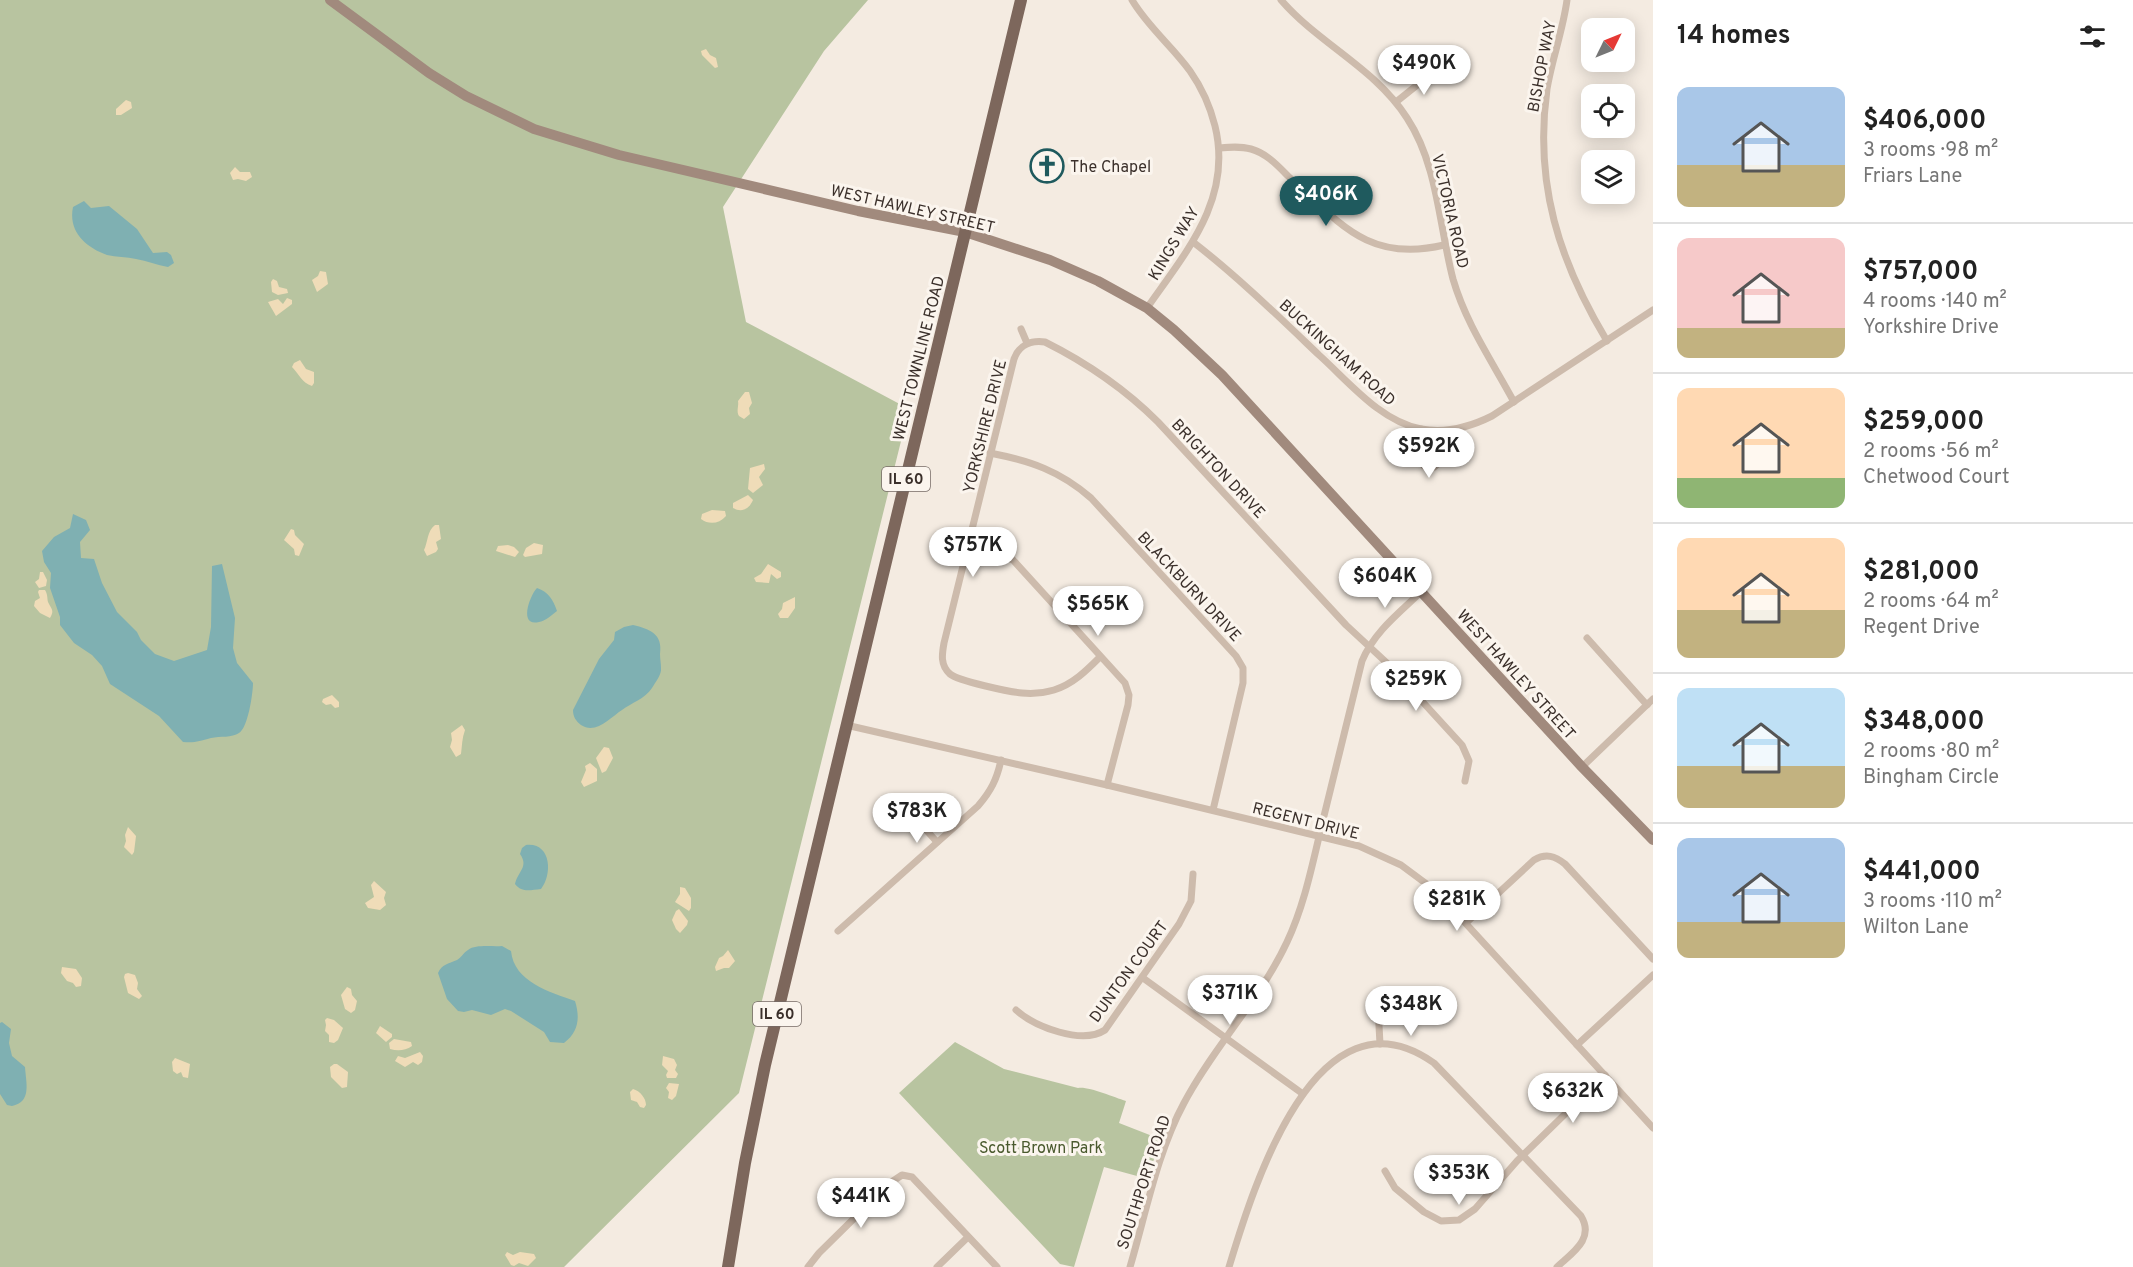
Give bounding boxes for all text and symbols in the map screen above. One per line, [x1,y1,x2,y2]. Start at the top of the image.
north arrow [1581,18,1635,72]
map controls [1581,18,1635,204]
street label: BISHOP WAY [1524,19,1562,114]
text: 14 homes [1677,20,1791,53]
icon: filters [2076,20,2109,53]
pin: $490K [1382,45,1466,96]
text: $490K [1392,51,1456,77]
button: locate [1581,84,1635,138]
text: $406,000 [1863,105,1986,138]
icon: home [1725,111,1797,183]
text: 3 rooms · 98 m² [1863,138,1998,164]
church icon: The Chapel [1029,148,1065,184]
button: layers [1581,150,1635,204]
street label: VICTORIA ROAD [1426,152,1472,271]
place label: The Chapel [1070,158,1151,178]
text: Friars Lane [1863,164,1962,190]
pin: $406K [1284,176,1368,227]
street label: WEST HAWLEY STREET [828,181,997,239]
text: $406K [1294,182,1358,208]
street label: KINGS WAY [1145,203,1205,285]
text: $757,000 [1863,256,1978,289]
icon: home [1725,262,1797,334]
street label: WEST TOWNLINE ROAD [890,274,950,443]
text: 4 rooms · 140 m² [1863,289,2007,315]
street label: BUCKINGHAM ROAD [1274,296,1399,411]
text: Yorkshire Drive [1863,315,1999,341]
street label: YORKSHIRE DRIVE [960,358,1012,495]
text: $259,000 [1863,406,1984,439]
icon: home [1725,412,1797,484]
street label: BRIGHTON DRIVE [1166,415,1269,523]
pin: $592K [1387,428,1471,479]
text: $592K [1398,434,1460,460]
text: 2 rooms · 56 m² [1863,439,1999,465]
text: Chetwood Court [1863,465,2010,491]
road number: IL 60 [882,467,930,491]
pin: $757K [931,527,1015,578]
street label: BLACKBURN DRIVE [1132,528,1245,647]
text: $757K [943,533,1003,559]
text: $281,000 [1863,556,1980,589]
pin: $604K [1343,558,1427,609]
icon: home [1725,562,1797,634]
text: $604K [1353,564,1417,590]
pin: $565K [1056,586,1140,637]
text: 2 rooms · 64 m² [1863,589,1999,615]
text: $565K [1067,592,1129,618]
street label: WEST HAWLEY STREET [1452,606,1579,744]
text: Regent Drive [1863,615,1980,641]
pin: $259K [1374,661,1458,712]
text: $259K [1385,667,1447,693]
text: $348,000 [1863,706,1985,739]
icon: home [1725,712,1797,784]
text: 2 rooms · 80 m² [1863,739,1999,765]
text: Bingham Circle [1863,765,1999,791]
pin: $783K [875,793,959,844]
text: $783K [887,799,947,825]
street label: REGENT DRIVE [1250,799,1361,845]
text: $441,000 [1863,856,1981,889]
icon: home [1725,862,1797,934]
pin: $281K [1415,881,1499,932]
text: $281K [1428,887,1486,913]
text: 3 rooms · 110 m² [1863,889,2002,915]
text: Wilton Lane [1863,915,1969,941]
street label: DUNTON COURT [1086,917,1173,1027]
pin: $371K [1188,975,1272,1026]
text: $371K [1202,981,1258,1007]
pin: $348K [1369,986,1453,1037]
text: $348K [1379,992,1443,1018]
road number: IL 60 [753,1002,801,1026]
pin: $632K [1531,1073,1615,1124]
text: $632K [1542,1079,1604,1105]
street label: SOUTHPORT ROAD [1114,1113,1176,1252]
park label: Scott Brown Park [979,1139,1103,1159]
pin: $353K [1417,1155,1501,1206]
text: $353K [1428,1161,1490,1187]
pin: $441K [819,1178,903,1229]
text: $441K [831,1184,891,1210]

